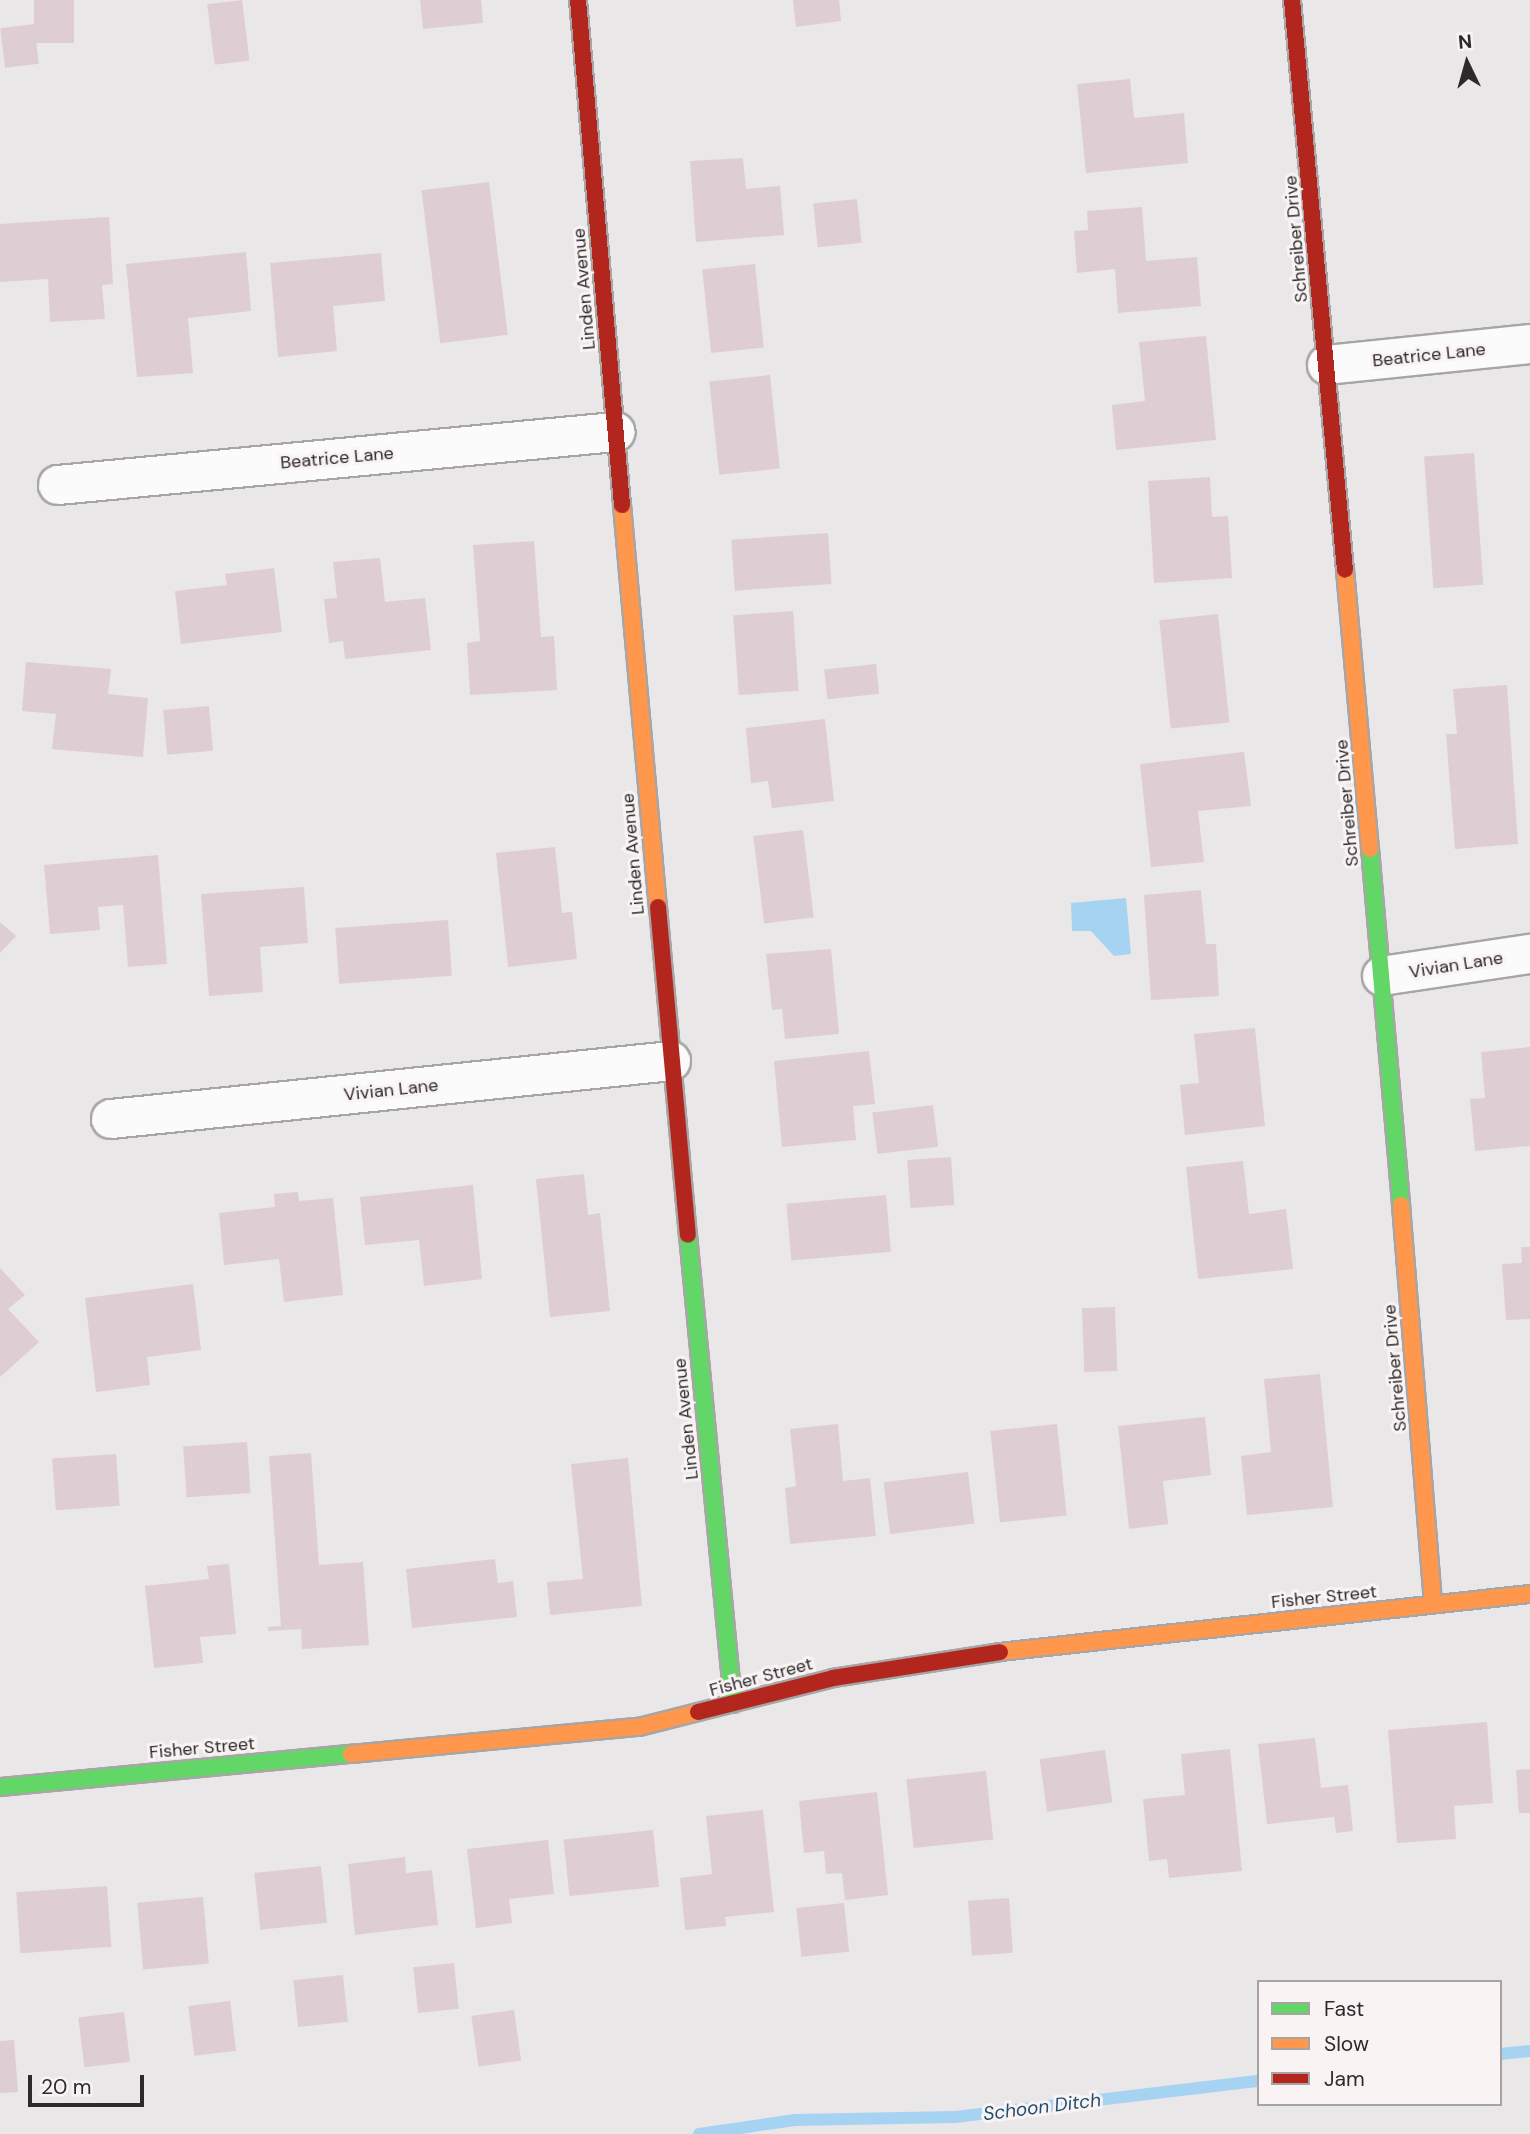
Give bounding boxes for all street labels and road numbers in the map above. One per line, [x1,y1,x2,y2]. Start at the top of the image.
street label: Schreiber Drive [1280,175,1312,303]
street label: Linden Avenue [568,227,600,351]
street label: Beatrice Lane [1371,338,1487,372]
street label: Beatrice Lane [279,442,395,474]
street label: Schreiber Drive [1331,739,1363,867]
street label: Linden Avenue [617,792,649,916]
street label: Vivian Lane [1407,947,1505,983]
street label: Vivian Lane [343,1074,439,1106]
street label: Schreiber Drive [1379,1304,1411,1432]
street label: Linden Avenue [669,1357,703,1481]
street label: Fisher Street [1270,1581,1378,1613]
street label: Fisher Street [707,1653,815,1701]
street label: Fisher Street [148,1733,256,1763]

